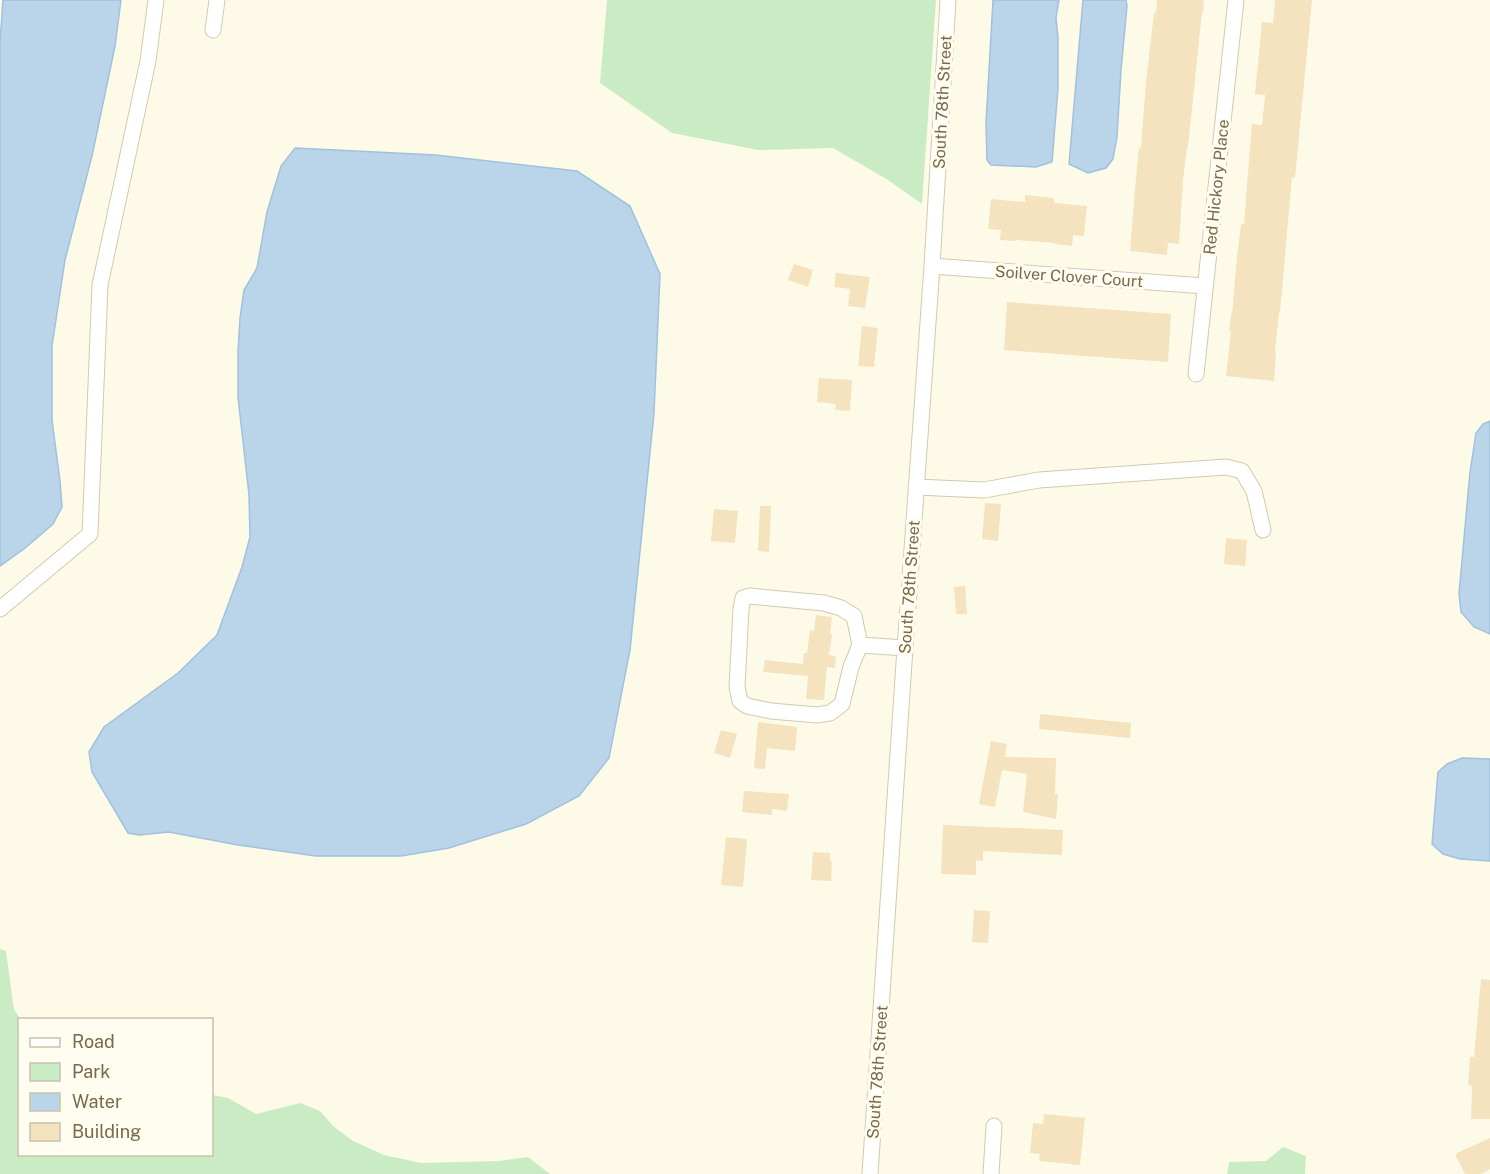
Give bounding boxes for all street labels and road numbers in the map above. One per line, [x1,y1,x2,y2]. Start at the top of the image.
street label: South 78th Street [930,35,955,169]
street label: Red Hickory Place [1200,118,1233,256]
street label: Soilver Clover Court [994,262,1144,291]
street label: South 78th Street [895,519,924,655]
street label: South 78th Street [863,1004,892,1140]

